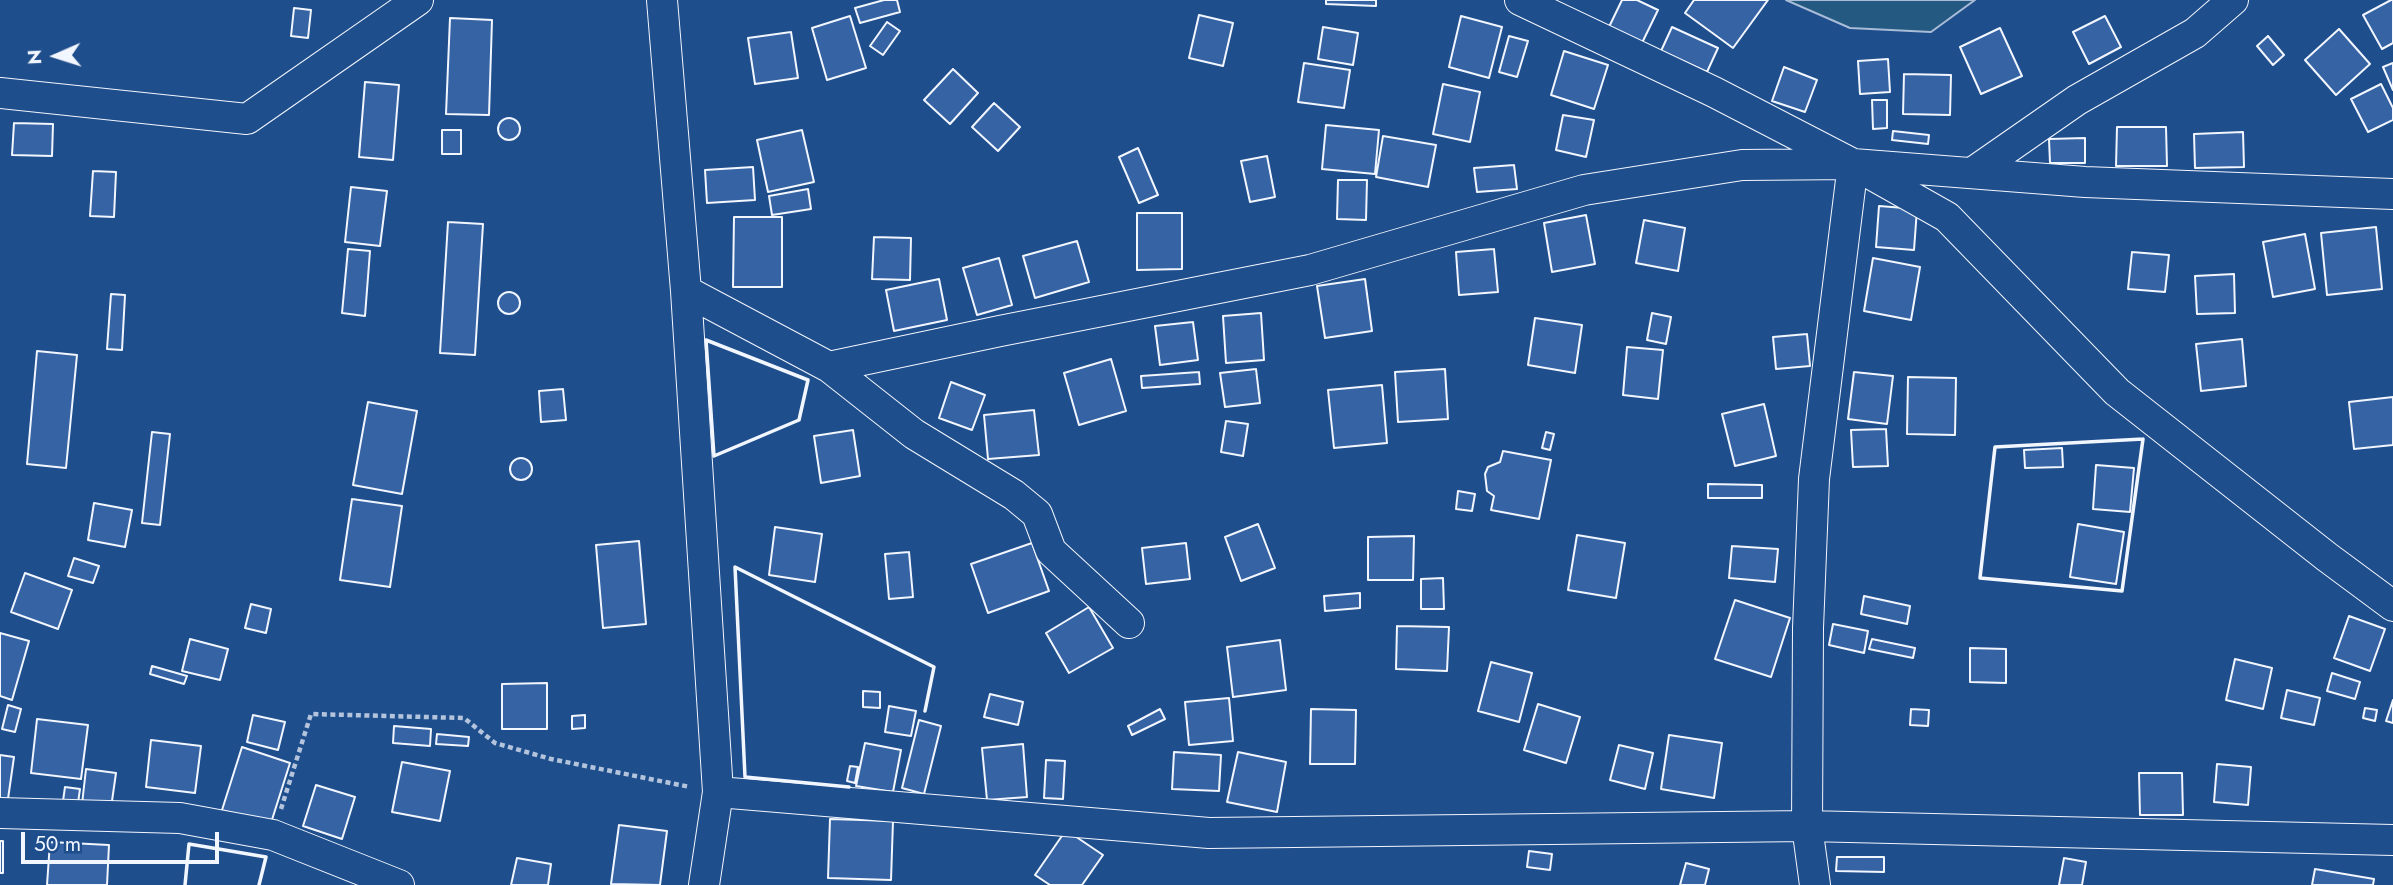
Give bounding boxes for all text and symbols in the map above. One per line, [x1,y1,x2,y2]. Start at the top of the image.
north arrow [21,21,91,91]
text: N [21,49,48,65]
scale bar [24,818,222,862]
text: 50 m [34,829,81,859]

